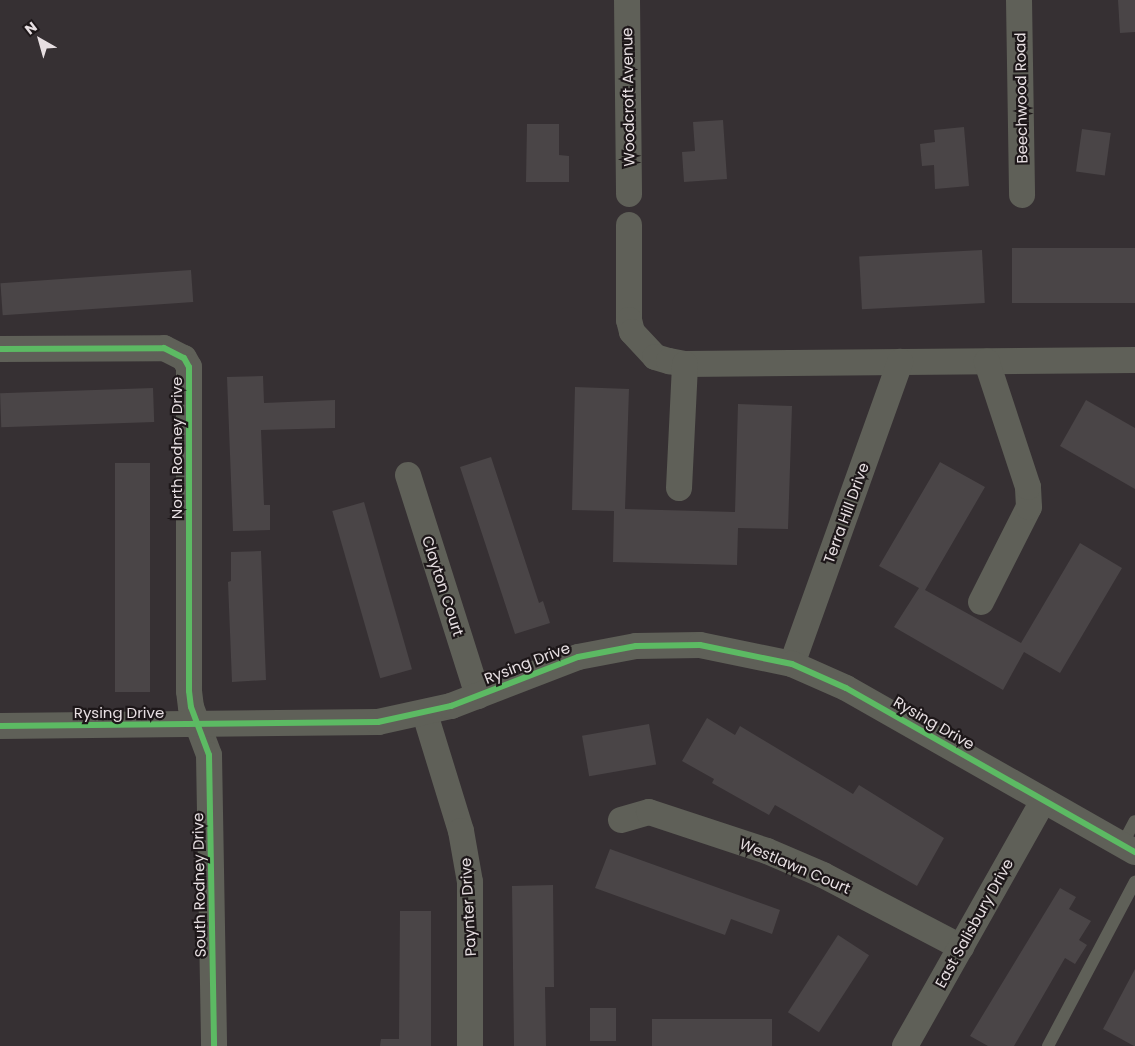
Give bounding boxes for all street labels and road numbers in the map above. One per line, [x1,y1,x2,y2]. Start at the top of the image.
street label: Woodcroft Avenue [618,27,638,167]
street label: Beechwood Road [1011,32,1031,164]
street label: North Rodney Drive [168,377,186,519]
street label: Terra Hill Drive [819,460,873,566]
street label: Clayton Court [418,534,468,638]
street label: Rysing Drive [482,638,572,688]
street label: Rysing Drive [890,693,978,753]
street label: Rysing Drive [74,704,164,722]
street label: South Rodney Drive [189,812,209,958]
street label: Westlawn Court [737,835,853,897]
street label: East Salisbury Drive [931,855,1017,991]
street label: Paynter Drive [456,857,480,957]

